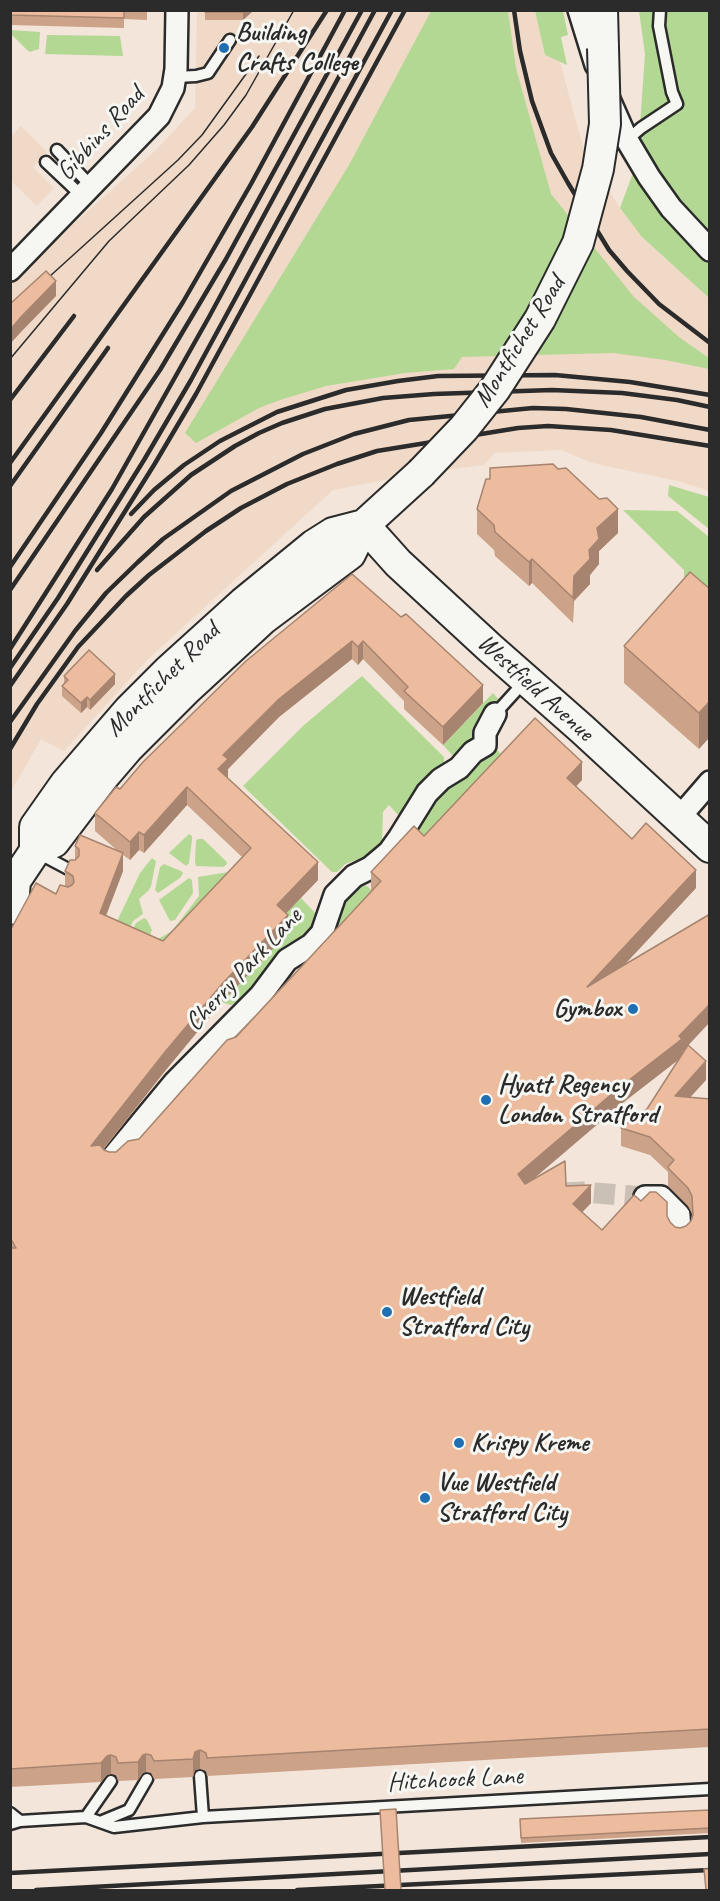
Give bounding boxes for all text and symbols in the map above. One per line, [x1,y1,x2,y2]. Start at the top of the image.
place label: Building Crafts College [236,17,358,78]
marker: Building Crafts College [217,41,231,55]
street label: Gibbins Road [51,81,151,187]
street label: Montfichet Road [467,271,573,413]
street label: Montfichet Road [99,616,227,744]
street label: Westfield Avenue [470,628,600,748]
street label: Cherry Park Lane [179,902,309,1038]
place label: Gymbox [554,993,621,1025]
marker: Gymbox [626,1002,640,1016]
place label: Hyatt Regency London Stratford [498,1069,657,1130]
marker: Hyatt Regency London Stratford [479,1093,493,1107]
place label: Westfield Stratford City [399,1281,529,1342]
marker: Westfield Stratford City [380,1305,394,1319]
place label: Krispy Kreme [471,1427,589,1459]
marker: Krispy Kreme [452,1436,466,1450]
place label: Vue Westfield Stratford City [437,1467,567,1528]
marker: Vue Westfield Stratford City [418,1491,432,1505]
street label: Hitchcock Lane [387,1761,523,1799]

